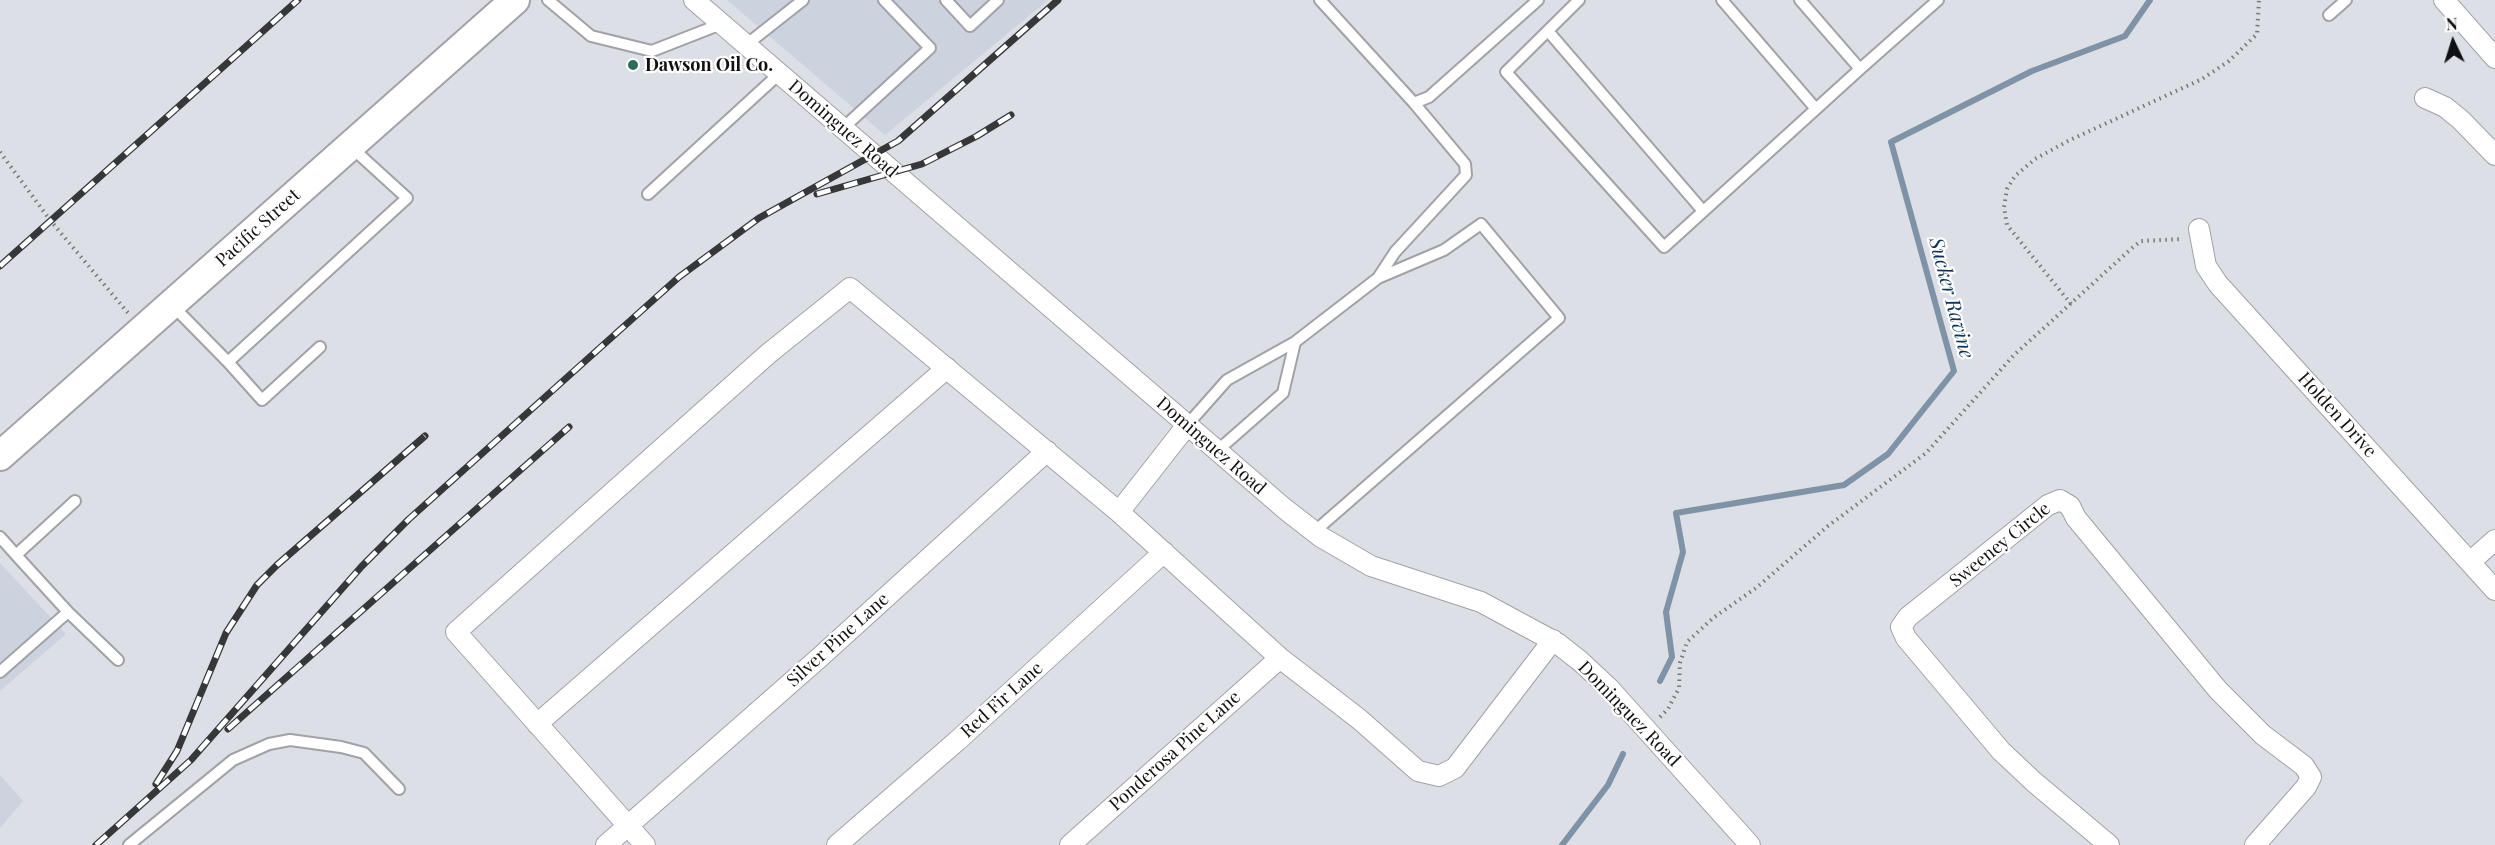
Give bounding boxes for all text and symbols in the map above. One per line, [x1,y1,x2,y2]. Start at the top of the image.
north arrow [2423,12,2483,72]
text: N [2445,13,2458,34]
place label: Dawson Oil Co. [645,54,773,76]
marker: Dawson Oil Co. [626,58,640,72]
street label: Dominguez Road [784,76,902,182]
street label: Pacific Street [211,184,305,272]
water label: Sucker Ravine [1923,235,1979,361]
street label: Holden Drive [2293,368,2381,462]
street label: Dominguez Road [1152,393,1270,499]
street label: Sweeney Circle [1945,498,2055,592]
street label: Silver Pine Lane [782,589,894,691]
street label: Red Fir Lane [956,657,1048,743]
street label: Dominguez Road [1573,657,1685,771]
street label: Ponderosa Pine Lane [1105,686,1245,816]

